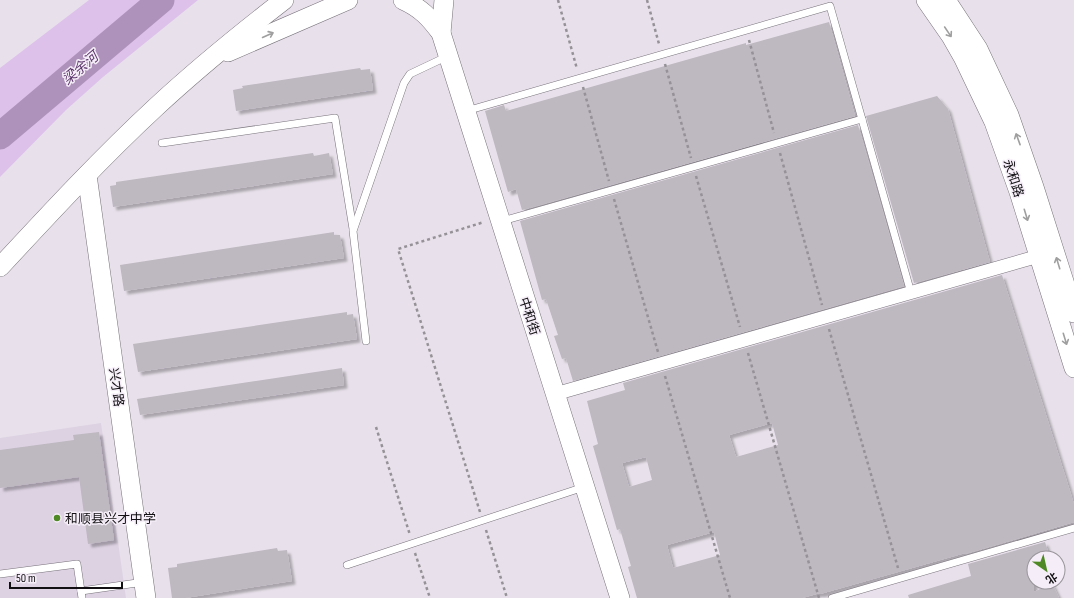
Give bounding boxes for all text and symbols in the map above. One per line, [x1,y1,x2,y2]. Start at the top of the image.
one-way arrow [944,26,952,37]
one-way arrow [262,31,274,38]
water label: 梁余河 [59,46,104,88]
one-way arrow [1014,133,1022,145]
street label: 永和路 [999,157,1027,199]
one-way arrow [1023,209,1030,222]
one-way arrow [1054,256,1061,269]
street label: 中和街 [515,295,543,337]
one-way arrow [1062,333,1069,346]
street label: 兴才路 [105,367,127,408]
place label: 和顺县兴才中学 [65,511,156,527]
marker: 和顺县兴才中学 [52,513,62,523]
north arrow [1026,550,1066,590]
scale bar [10,564,122,590]
text: 北 [1043,569,1060,586]
text: 50 m [16,571,36,586]

